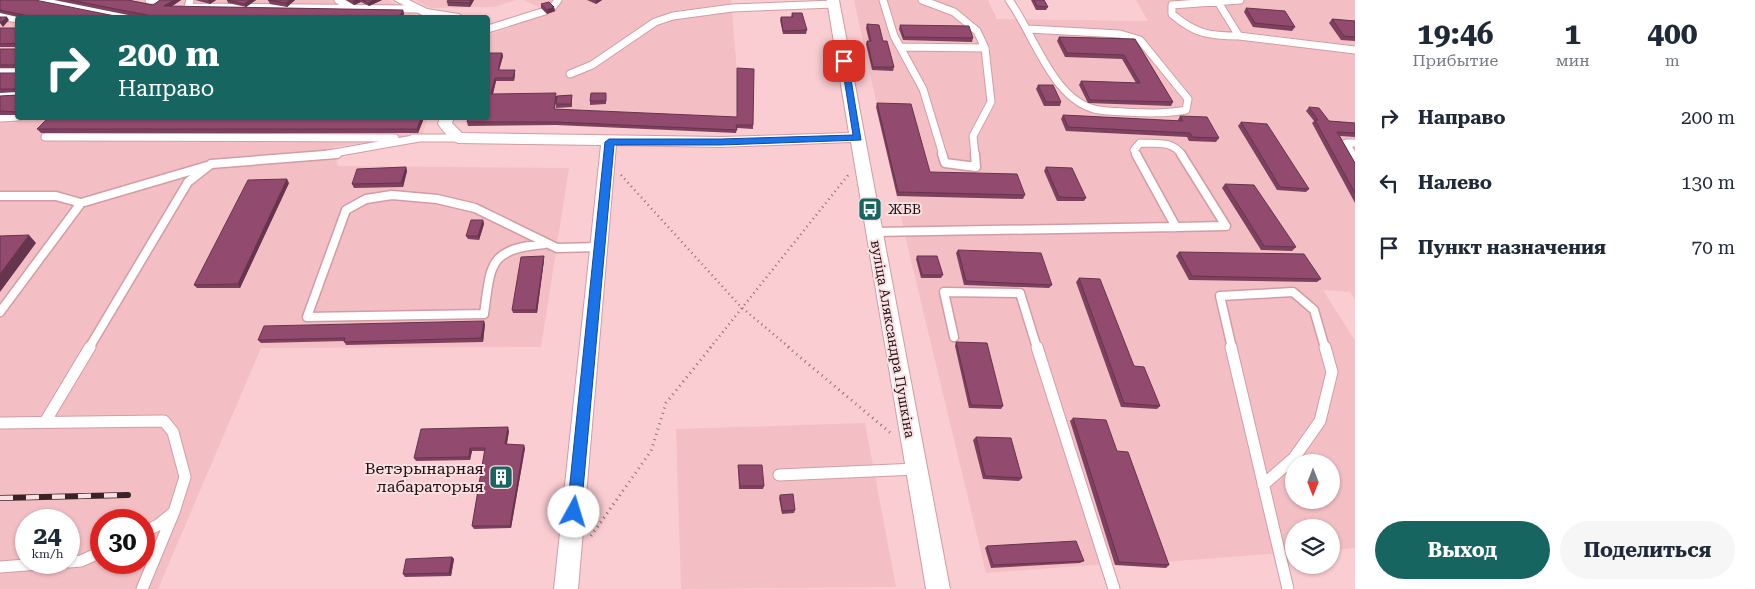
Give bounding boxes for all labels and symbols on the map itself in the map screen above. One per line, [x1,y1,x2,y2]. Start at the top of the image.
pin [823,40,865,82]
bus stop icon: ЖБВ [857,196,883,222]
place label: ЖБВ [888,201,921,217]
street label: вуліца Аляксандра Пушкіна [868,239,918,440]
north arrow [1285,454,1340,509]
place label: Ветэрынарная лабараторыя [365,459,484,496]
building icon: Ветэрынарная лабараторыя [488,464,514,490]
position arrow [547,485,599,537]
speed limit sign: 30 [90,509,155,574]

